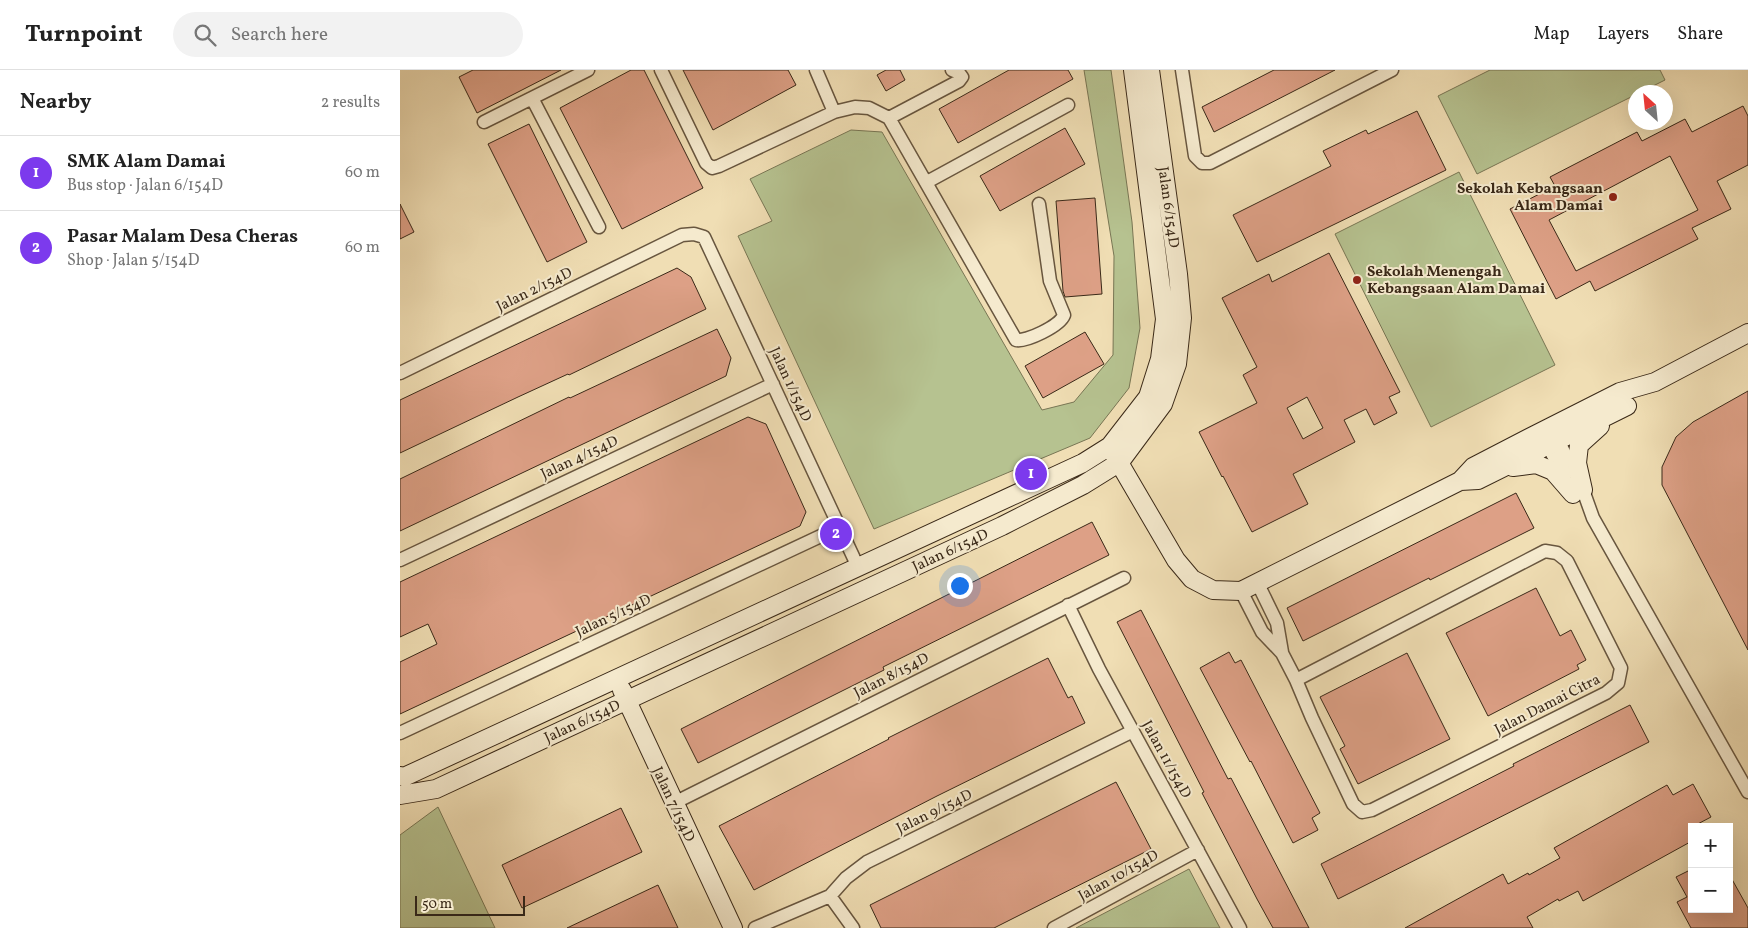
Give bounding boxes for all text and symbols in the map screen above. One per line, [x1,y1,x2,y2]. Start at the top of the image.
search box [173,12,523,57]
text: Turnpoint [25,18,143,52]
icon: search [191,21,219,49]
text: Search here [231,22,328,48]
text: Map [1533,22,1569,47]
text: Layers [1597,22,1649,47]
text: Share [1677,22,1723,47]
north arrow [1628,85,1673,130]
text: Nearby [20,88,91,117]
text: 2 results [321,92,380,114]
text: SMK Alam Damai [67,149,226,175]
text: 1 [33,162,39,184]
text: 60 m [345,162,380,184]
street label: Jalan 6/154D [1151,165,1184,249]
text: Bus stop · Jalan 6/154D [67,175,223,197]
place label: Sekolah Kebangsaan Alam Damai [1457,179,1603,217]
marker: Sekolah Kebangsaan Alam Damai [1607,191,1619,203]
text: Pasar Malam Desa Cheras [67,224,298,250]
text: 2 [32,237,40,259]
text: 60 m [345,237,380,259]
text: Shop · Jalan 5/154D [67,250,200,272]
place label: Sekolah Menengah Kebangsaan Alam Damai [1367,262,1545,300]
street label: Jalan 2/154D [493,263,576,318]
marker: Sekolah Menengah Kebangsaan Alam Damai [1351,274,1363,286]
street label: Jalan 1/154D [763,344,816,425]
street label: Jalan 4/154D [537,431,622,485]
pin: 1 [1015,455,1047,493]
pin: 2 [820,515,852,553]
street label: Jalan 6/154D [909,525,992,578]
your location [947,573,973,599]
street label: Jalan 5/154D [572,590,655,643]
street label: Jalan 8/154D [850,648,933,704]
street label: Jalan Damai Citra [1491,670,1604,741]
street label: Jalan 6/154D [541,696,624,749]
street label: Jalan 11/154D [1136,717,1196,802]
street label: Jalan 7/154D [646,764,699,846]
street label: Jalan 9/154D [893,785,976,840]
map controls [1688,823,1733,913]
button: + [1688,823,1733,868]
street label: Jalan 10/154D [1075,846,1163,907]
button: − [1688,868,1733,913]
scale bar [415,893,525,916]
text: 50 m [422,895,452,914]

